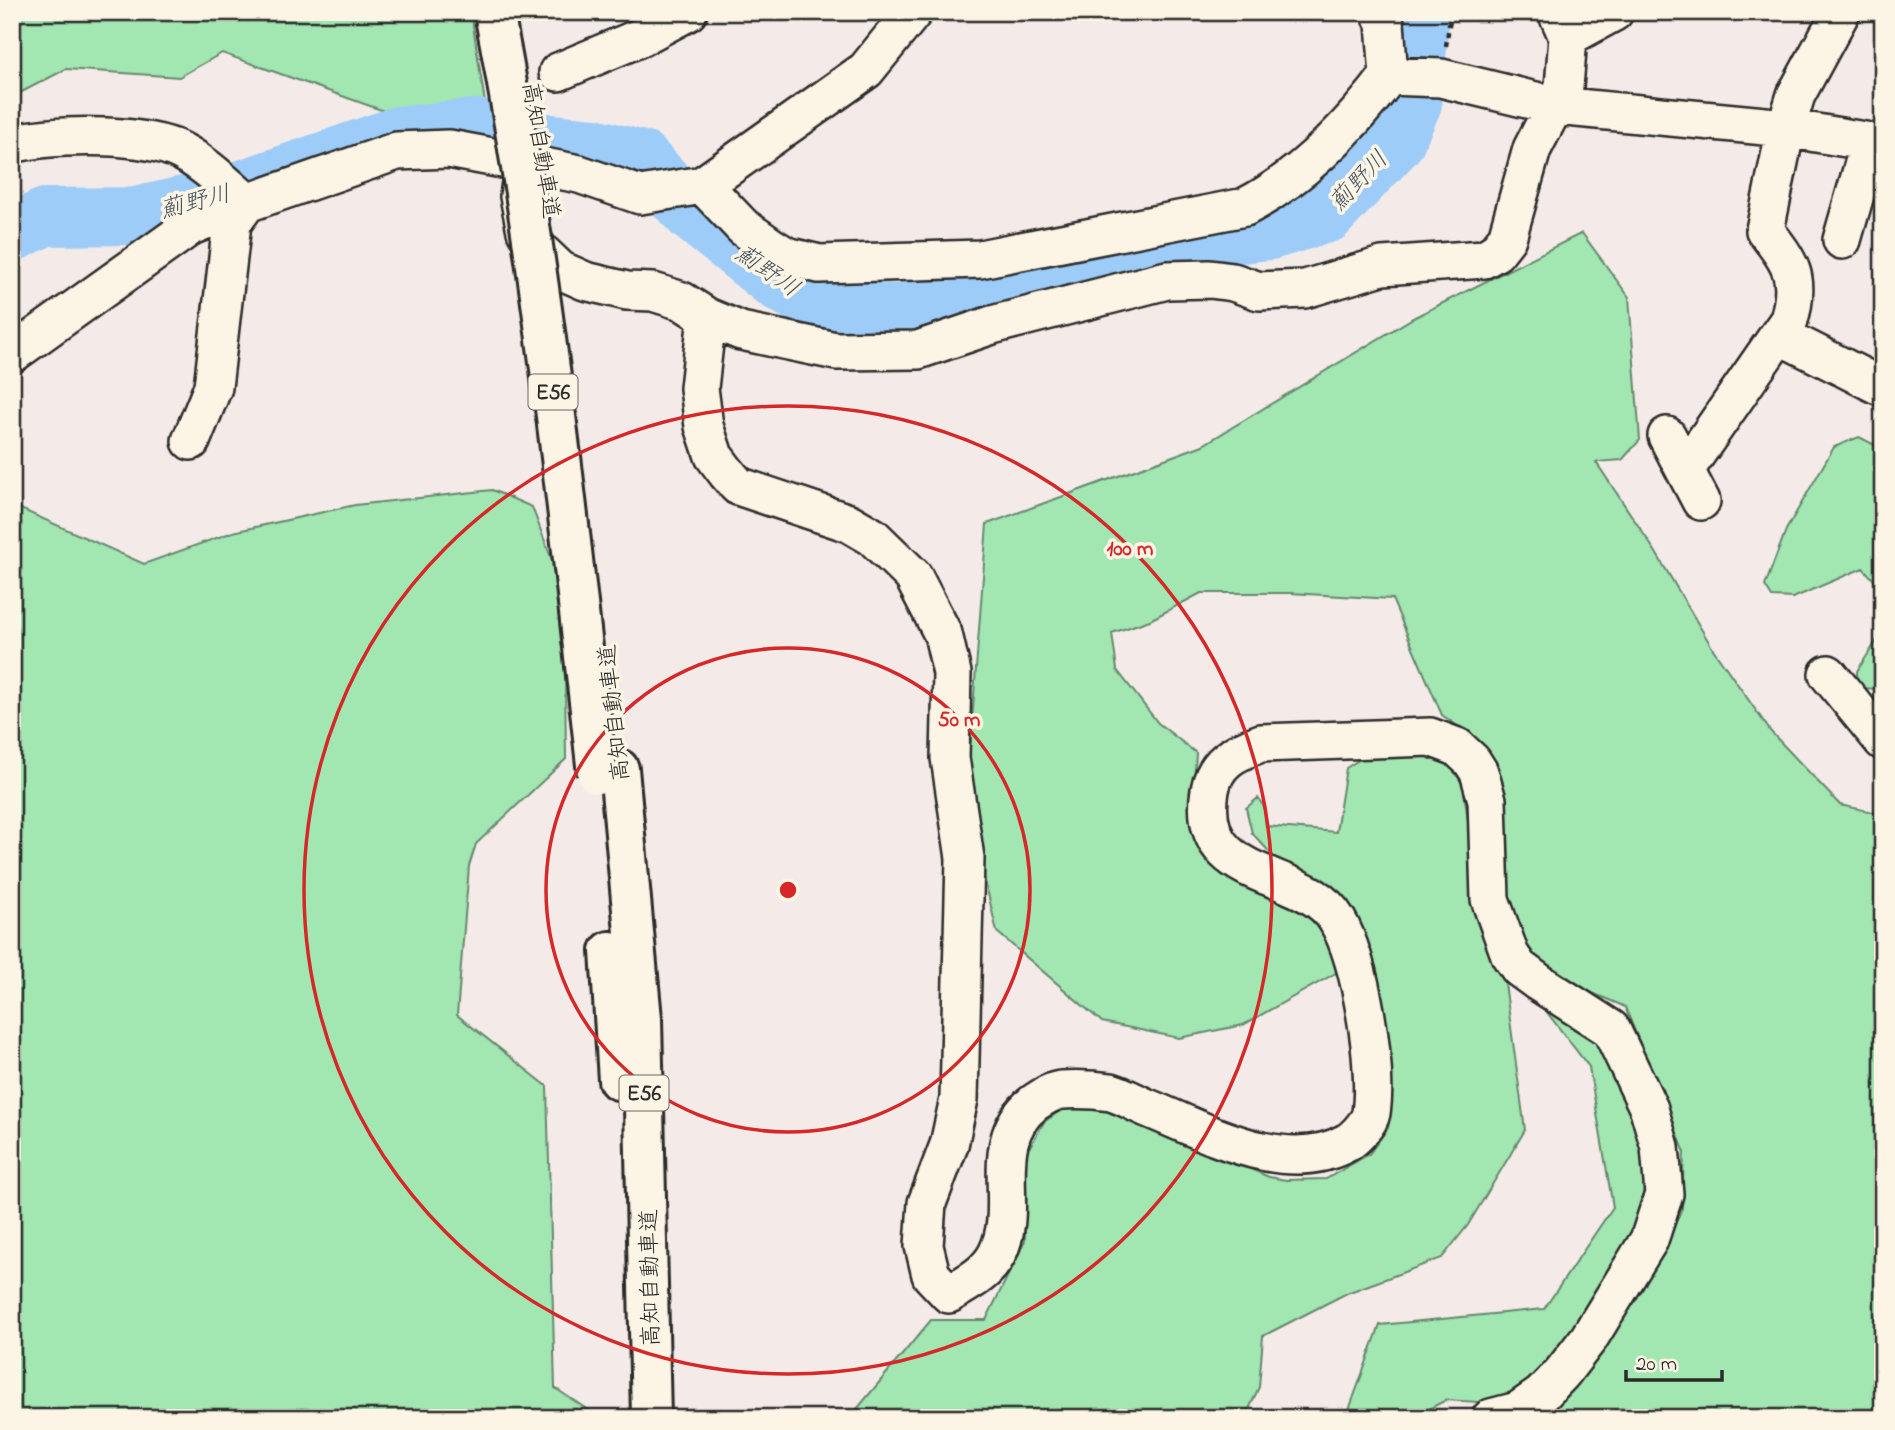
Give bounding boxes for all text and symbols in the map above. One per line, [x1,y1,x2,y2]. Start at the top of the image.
street label: 高知自動車道 [512,80,567,221]
water label: 薊野川 [1322,144,1397,220]
water label: 薊野川 [156,178,235,229]
water label: 薊野川 [727,237,806,307]
road number: E56 [528,374,578,410]
text: 100 m [1107,535,1153,565]
street label: 高知自動車道 [592,642,639,783]
text: 50 m [938,706,980,736]
centre of rings [776,878,800,902]
road number: E56 [620,1076,668,1110]
street label: 高知自動車道 [634,1209,669,1347]
scale bar [1626,1339,1722,1383]
text: 20 m [1636,1350,1677,1380]

